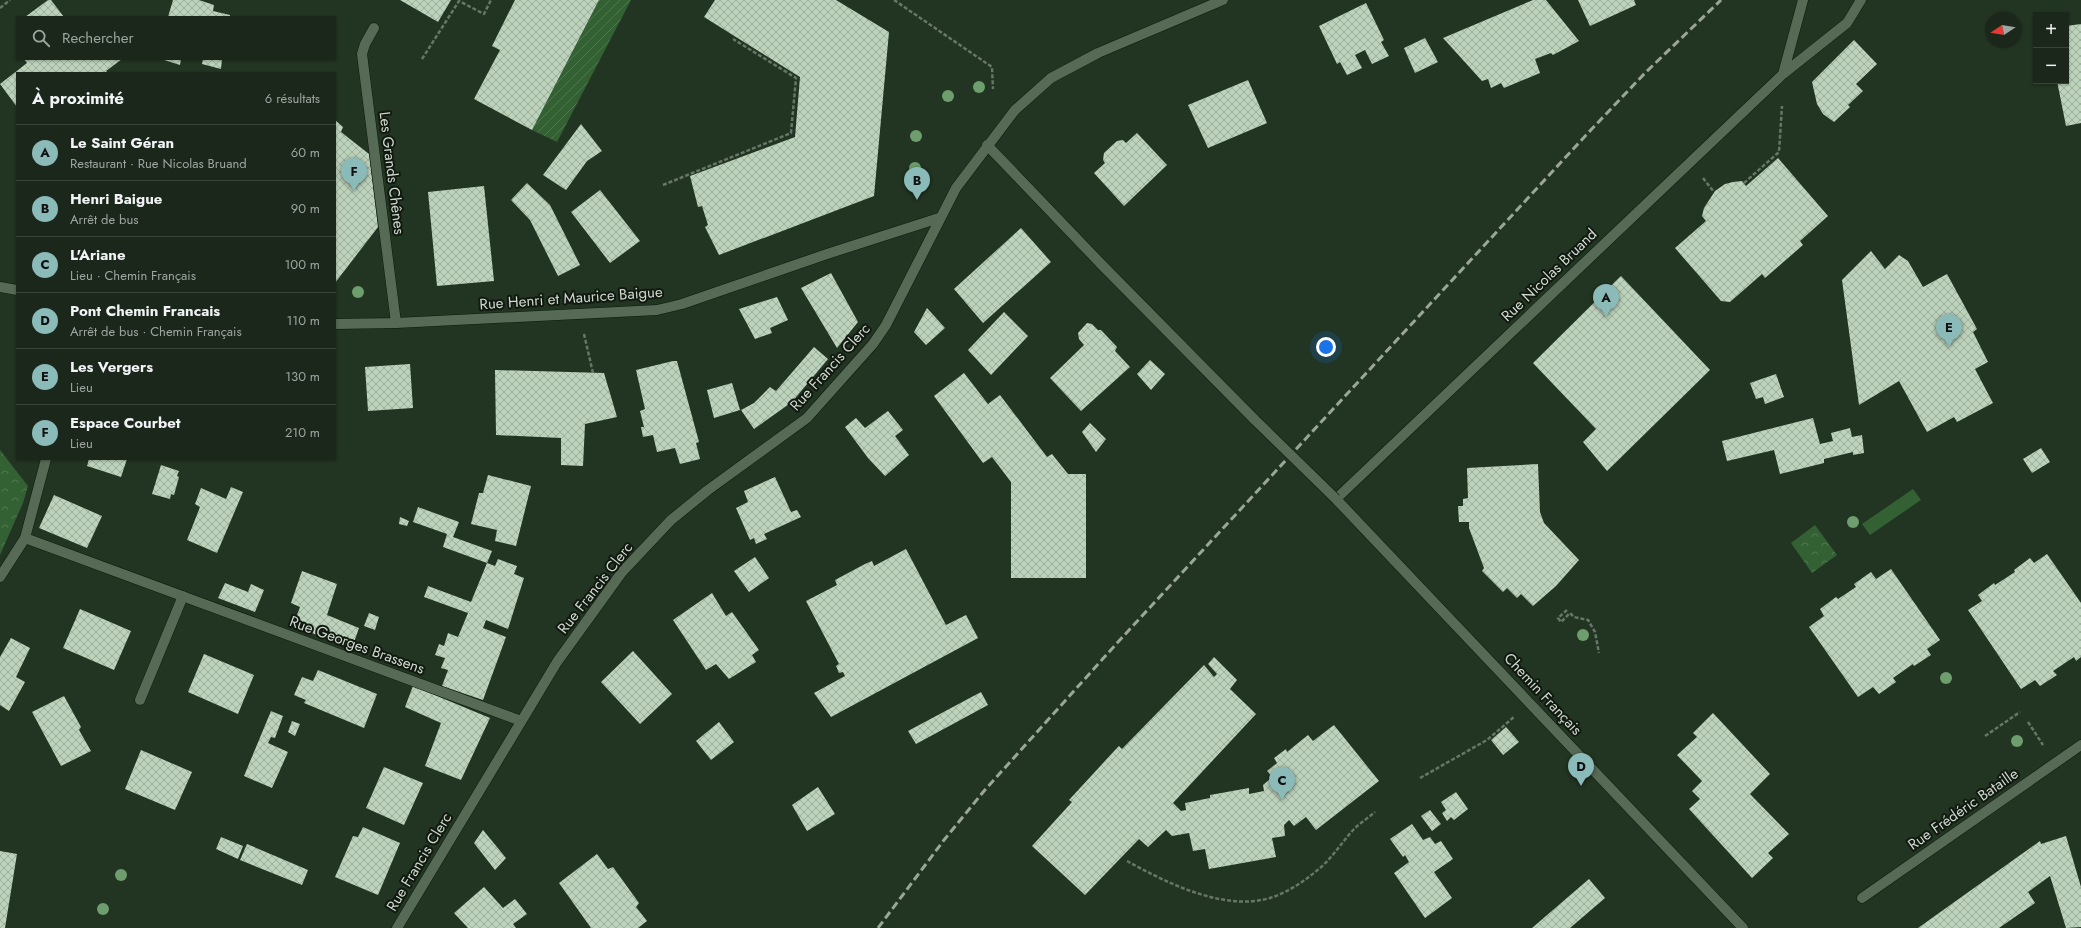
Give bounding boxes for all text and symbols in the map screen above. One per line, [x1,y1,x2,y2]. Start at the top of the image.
north arrow [1985,12,2021,48]
map controls [2033,12,2069,84]
button: + [2033,12,2069,48]
search box [16,16,336,60]
icon: search [30,27,52,49]
text: Rechercher [62,27,134,49]
button: − [2033,48,2069,84]
text: À proximité [32,86,124,110]
text: 6 résultats [265,89,320,108]
street label: Les Grands Chênes [374,110,410,236]
text: Le Saint Géran [70,132,174,154]
text: A [40,143,50,162]
text: 60 m [291,143,320,162]
text: Restaurant · Rue Nicolas Bruand [70,154,247,173]
pin: F [341,158,367,191]
pin: B [904,167,930,200]
text: Henri Baigue [70,188,162,210]
text: B [41,199,49,218]
text: 90 m [291,199,320,218]
text: Arrêt de bus [70,210,139,229]
street label: Rue Nicolas Bruand [1496,223,1602,327]
text: L'Ariane [70,244,126,266]
text: C [40,255,50,274]
text: 100 m [285,255,320,274]
text: Lieu · Chemin Français [70,266,196,285]
street label: Rue Henri et Maurice Baigue [479,281,664,315]
pin: A [1593,284,1619,317]
text: Pont Chemin Francais [70,300,220,322]
text: D [40,311,50,330]
text: 110 m [286,311,320,330]
pin: E [1936,314,1962,347]
street label: Rue Francis Clerc [785,318,875,416]
text: Arrêt de bus · Chemin Français [70,322,242,341]
your location [1316,337,1336,357]
text: Les Vergers [70,356,153,378]
text: E [41,367,49,386]
text: 130 m [285,367,320,386]
text: Lieu [70,378,93,397]
text: Espace Courbet [70,412,181,434]
text: F [41,423,49,442]
text: 210 m [285,423,320,442]
text: Lieu [70,434,93,453]
street label: Rue Francis Clerc [552,537,638,639]
street label: Rue Georges Brassens [286,610,428,680]
street label: Chemin Français [1499,648,1587,740]
pin: D [1568,753,1594,786]
street label: Rue Frédéric Bataille [1903,762,2023,855]
pin: C [1269,767,1295,800]
street label: Rue Francis Clerc [381,809,457,915]

